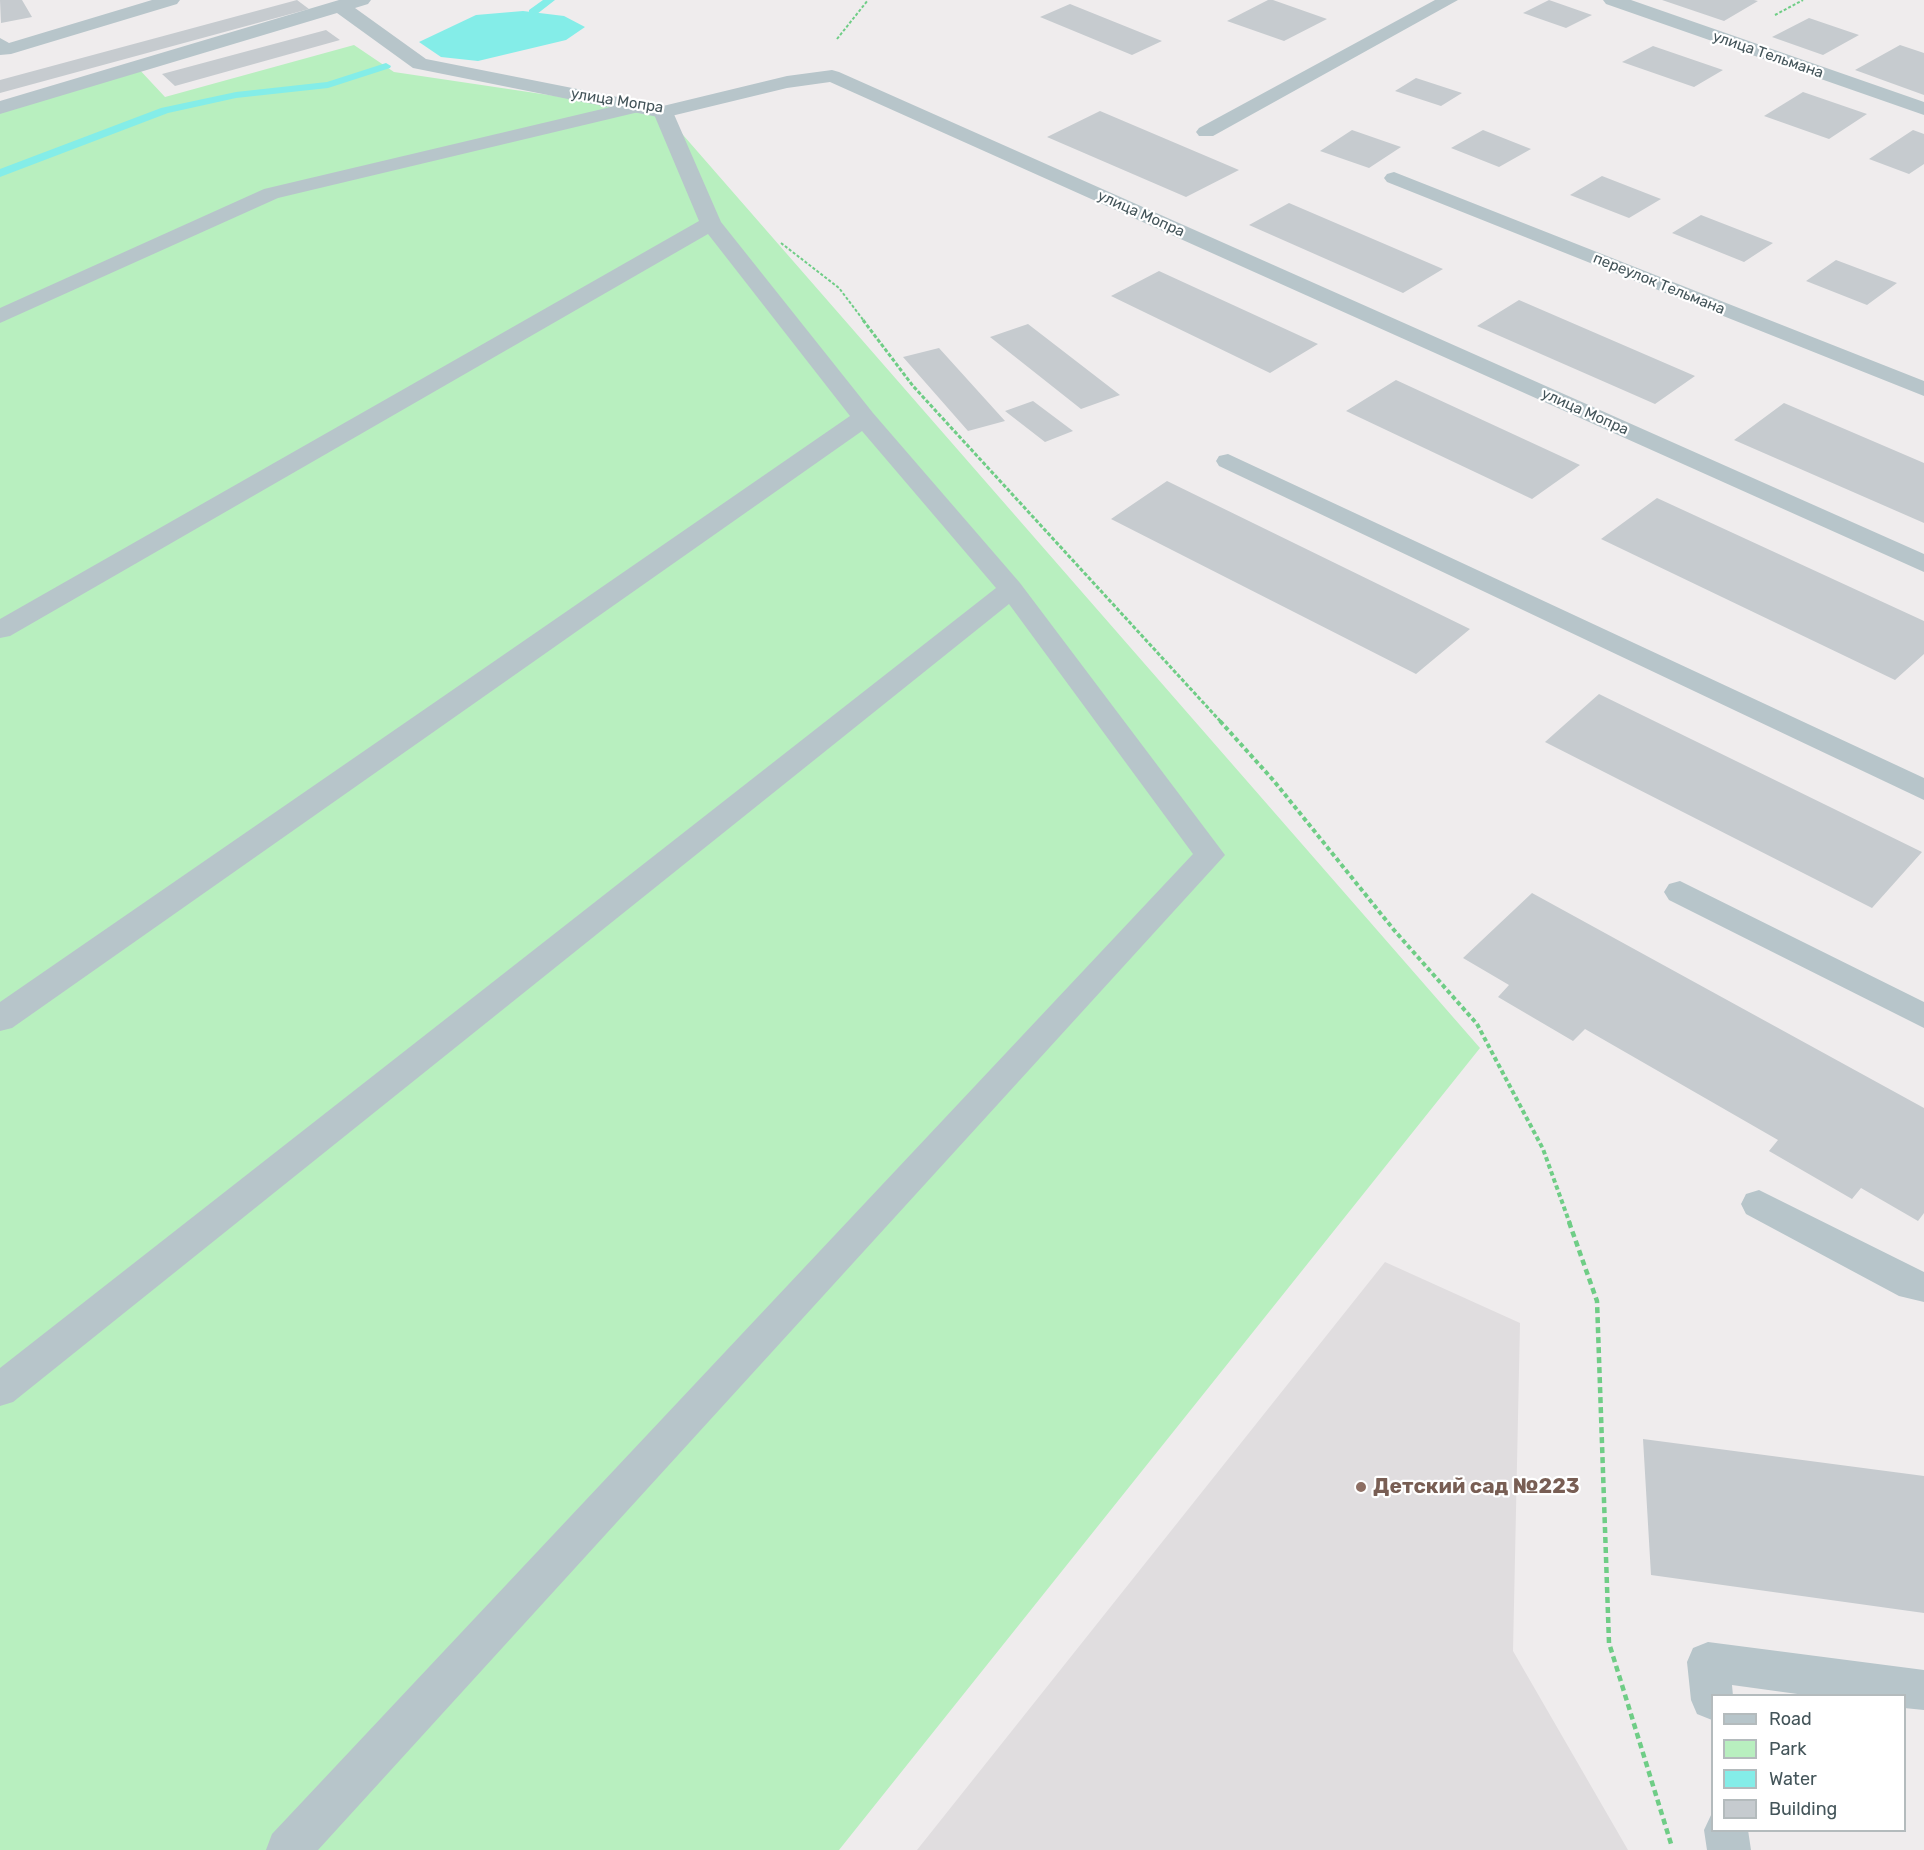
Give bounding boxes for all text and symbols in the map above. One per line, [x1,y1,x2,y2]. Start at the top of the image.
street label: улица Тельмана [1710,28,1826,82]
street label: улица Мопра [569,85,665,117]
street label: улица Мопра [1095,187,1187,241]
street label: переулок Тельмана [1591,249,1727,319]
street label: улица Мопра [1539,385,1631,439]
place label: Детский сад №223 [1373,1474,1580,1500]
marker: Детский сад №223 [1354,1480,1368,1494]
legend [1711,1694,1906,1832]
text: Road [1769,1708,1812,1730]
text: Park [1769,1738,1806,1760]
text: Water [1769,1768,1817,1790]
text: Building [1769,1798,1837,1820]

